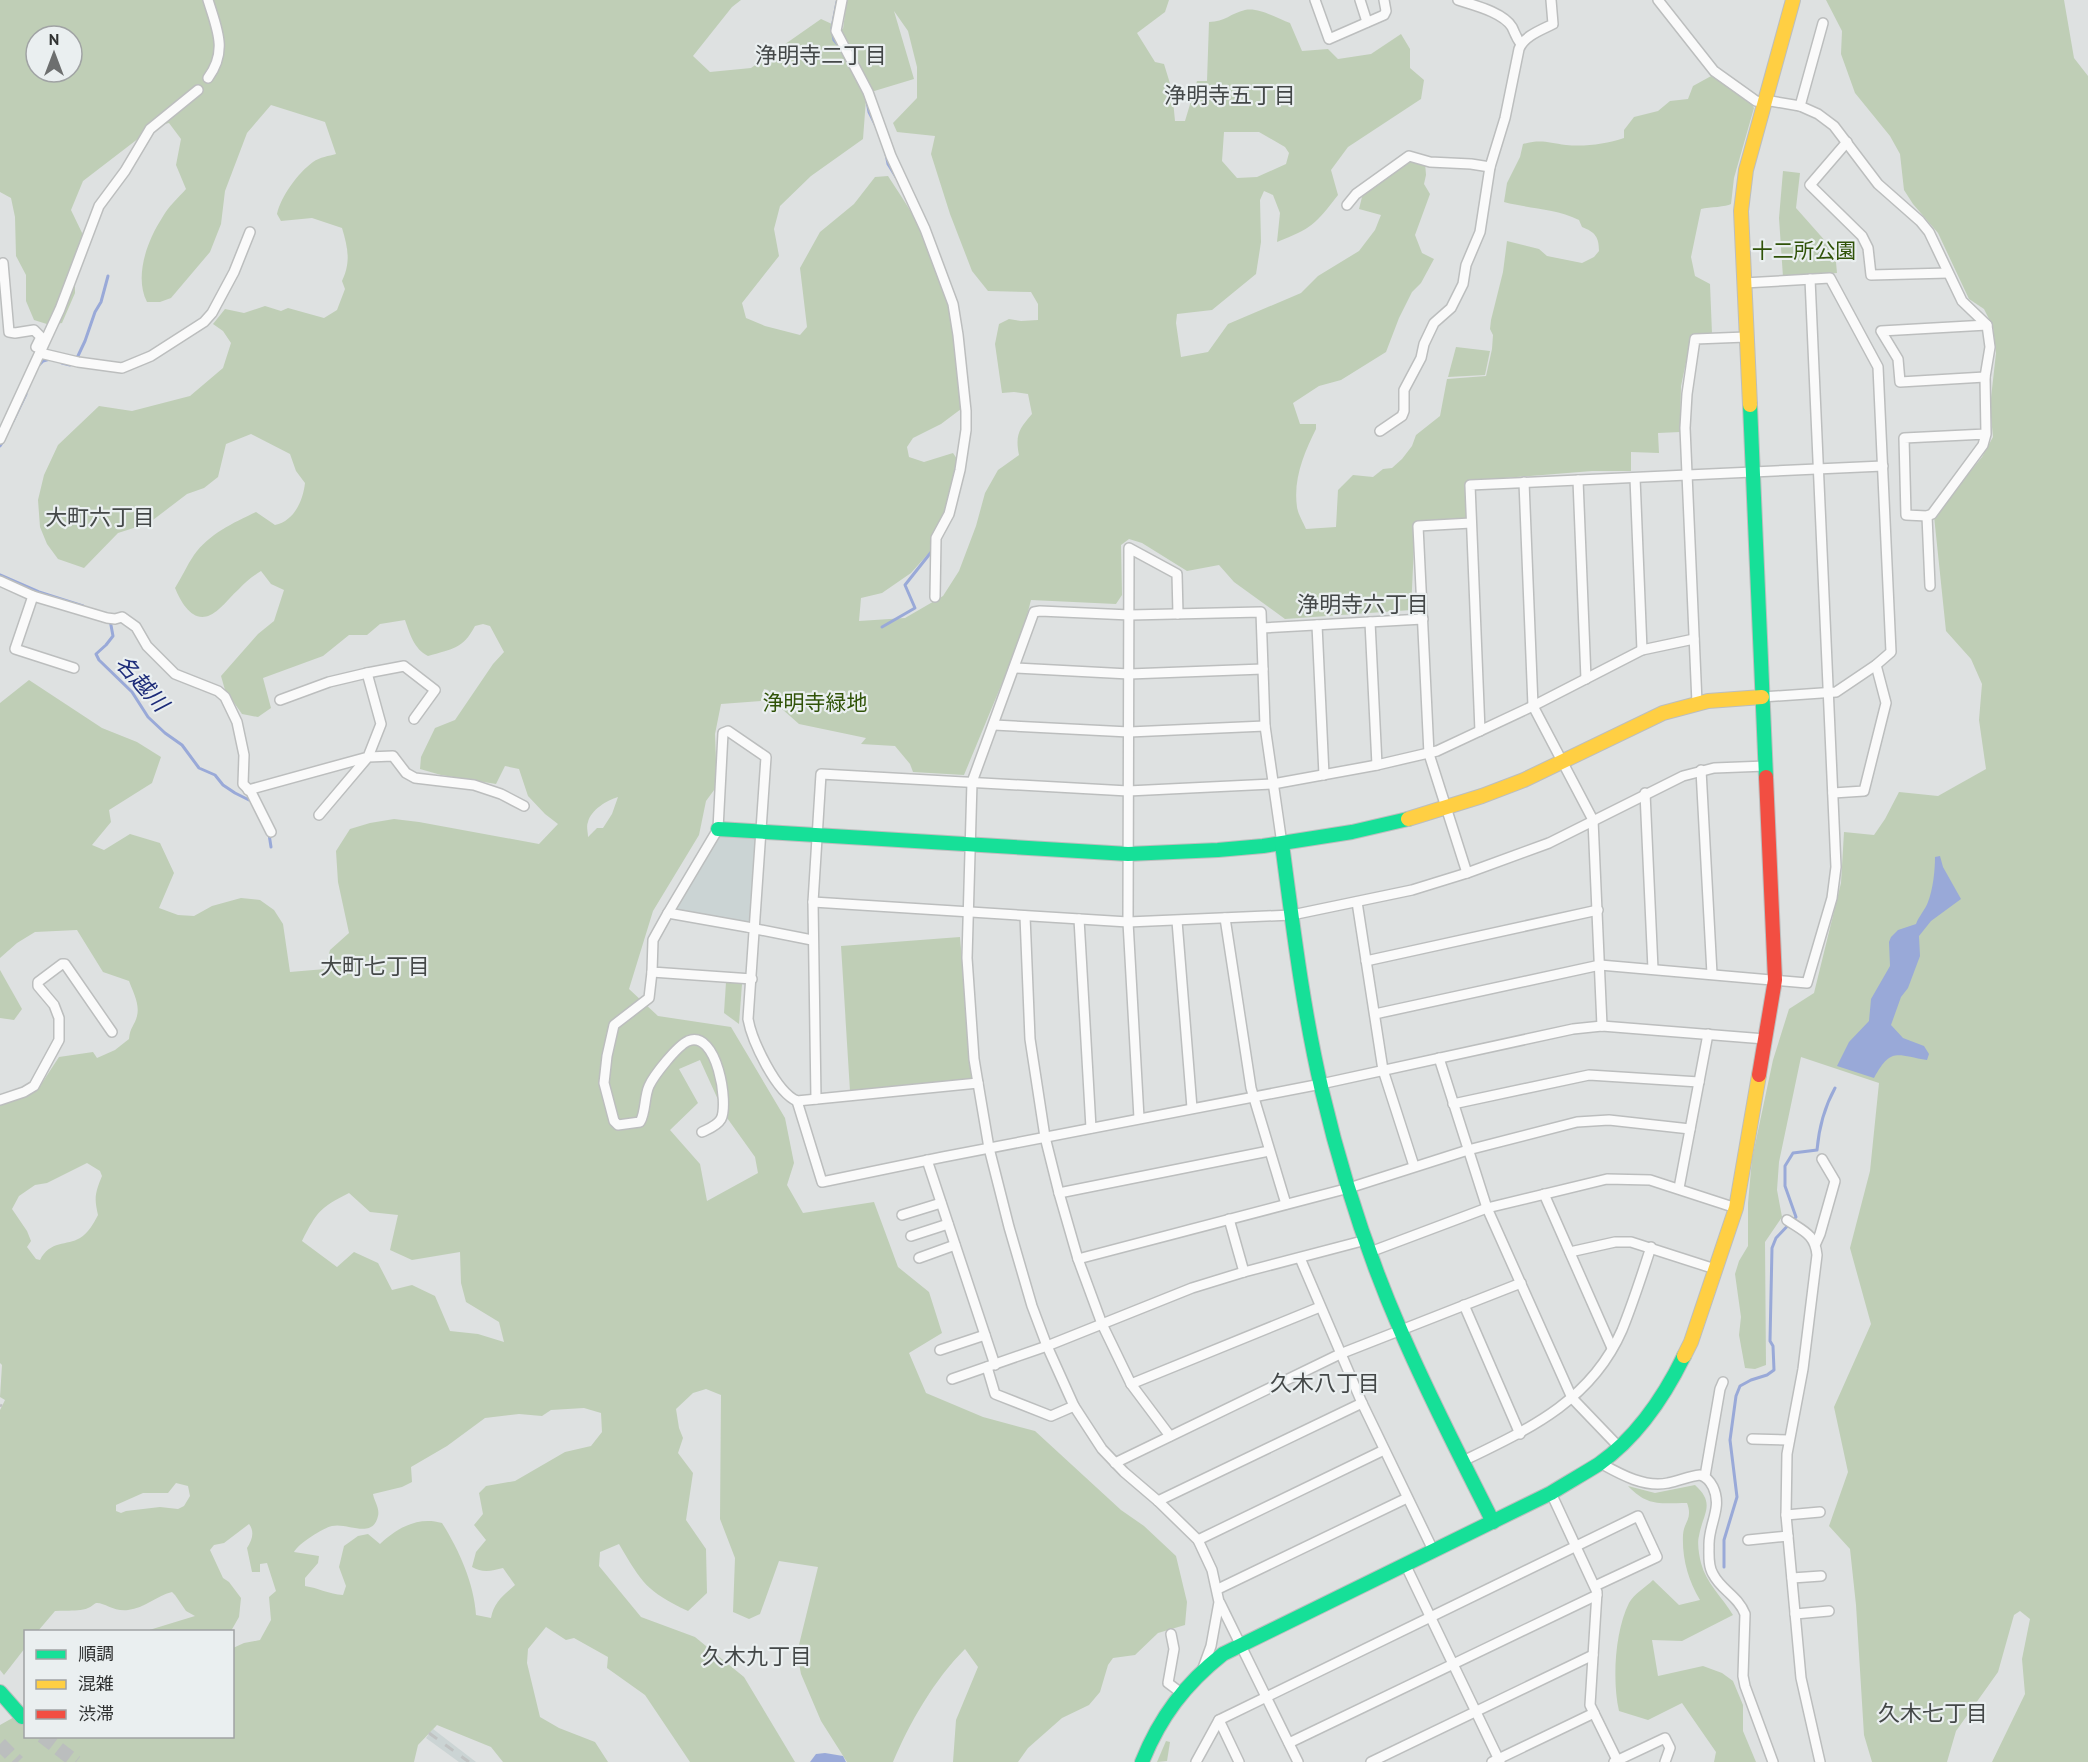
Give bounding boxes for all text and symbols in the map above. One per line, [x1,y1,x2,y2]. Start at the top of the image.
north arrow [24,24,84,84]
text: N [49,29,59,49]
district label: 浄明寺二丁目 [755,41,887,69]
district label: 浄明寺五丁目 [1164,81,1296,109]
park label: 十二所公園 [1752,237,1857,264]
district label: 大町六丁目 [45,503,155,531]
district label: 浄明寺六丁目 [1297,590,1429,618]
water label: 名越川 [110,649,176,718]
park label: 浄明寺緑地 [763,689,868,716]
district label: 大町七丁目 [320,952,430,980]
district label: 久木八丁目 [1270,1369,1380,1397]
legend [24,1630,234,1738]
text: 順調 [78,1642,114,1665]
district label: 久木九丁目 [702,1642,812,1670]
text: 混雑 [78,1672,114,1695]
district label: 久木七丁目 [1878,1699,1988,1727]
text: 渋滞 [78,1702,114,1725]

